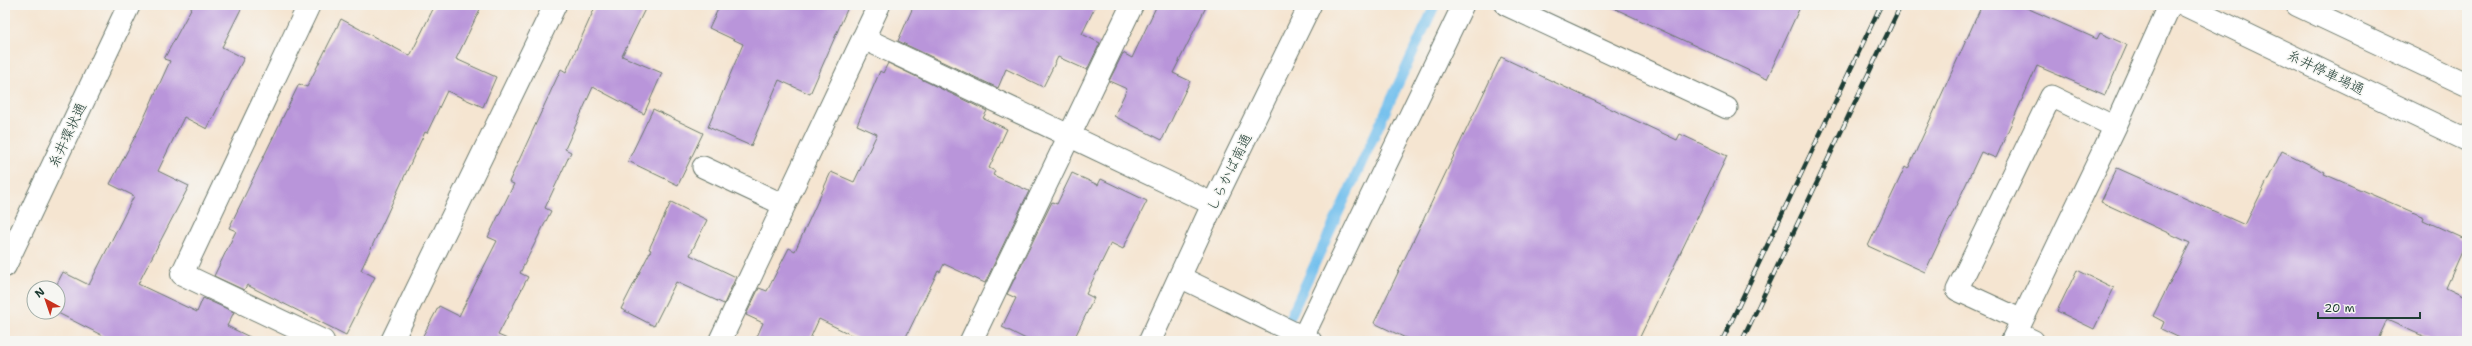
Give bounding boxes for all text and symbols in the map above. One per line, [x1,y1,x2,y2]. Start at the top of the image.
street label: 糸井停車場通 [2284,45,2368,99]
street label: 糸井環状通 [44,99,90,171]
street label: しらかば南通 [1202,130,1256,214]
north arrow [26,280,66,320]
text: N [32,284,48,301]
scale bar [2318,294,2420,320]
text: 20 m [2324,300,2355,316]

